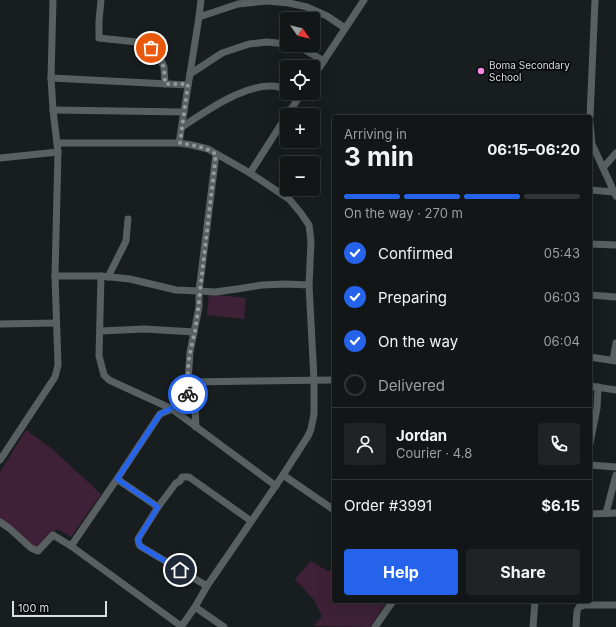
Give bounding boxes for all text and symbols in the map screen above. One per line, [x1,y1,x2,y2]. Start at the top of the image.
north arrow [280,12,320,52]
map controls [280,12,320,196]
pin [134,31,168,65]
icon: bag [140,37,162,59]
place label: Boma Secondary School [489,59,570,83]
button: locate [280,60,320,100]
marker: Boma Secondary School [476,66,486,76]
button: + [280,108,320,148]
text: Arriving in [344,126,407,142]
text: 06:15–06:20 [487,140,580,159]
text: 3 min [344,141,414,172]
button: − [280,156,320,196]
text: On the way · 270 m [344,205,463,221]
icon: check [344,242,366,264]
text: Confirmed [378,244,453,263]
text: 05:43 [544,245,580,261]
icon: check [344,286,366,308]
text: Preparing [378,288,447,307]
text: 06:03 [544,289,580,305]
icon: check [344,330,366,352]
text: On the way [378,332,458,351]
text: 06:04 [543,333,580,349]
courier [168,374,208,414]
text: Delivered [378,376,445,395]
icon: bike [177,383,199,405]
button: person [344,423,386,465]
button: phone [538,423,580,465]
text: Jordan [396,426,447,445]
text: Courier · 4.8 [396,445,472,461]
text: Order #3991 [344,496,432,515]
text: $6.15 [541,496,580,515]
button: Help [344,549,458,595]
button: Share [466,549,580,595]
pin [163,553,197,587]
icon: home [169,559,191,581]
scale bar [12,599,107,618]
text: 100 m [18,601,49,615]

